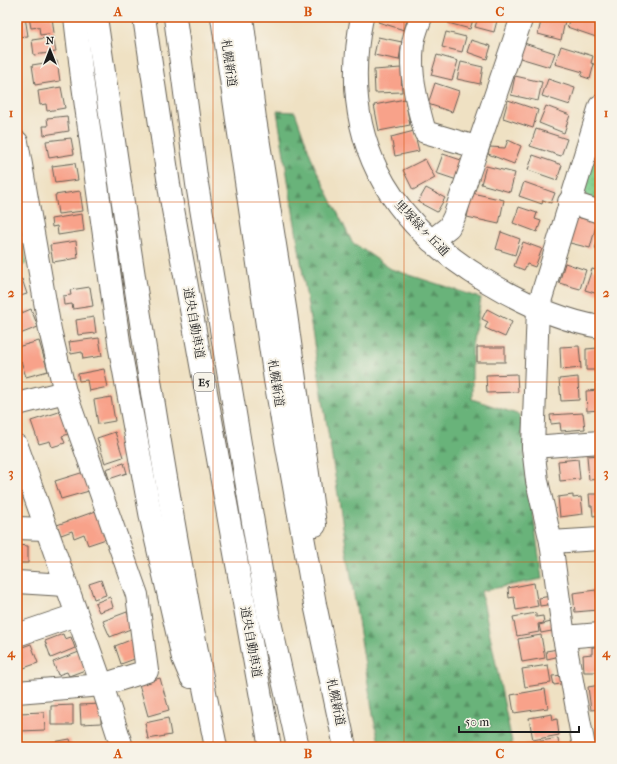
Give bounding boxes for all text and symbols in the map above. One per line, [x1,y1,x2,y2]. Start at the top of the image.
text: A [113,4,123,19]
text: B [304,4,313,19]
text: C [496,4,505,19]
north arrow [30,30,70,70]
text: N [46,34,55,47]
street label: 札幌新道 [219,38,239,88]
text: 1 [9,105,14,120]
text: 1 [604,105,609,120]
street label: 里塚緑ヶ丘通 [392,197,452,259]
text: 2 [8,285,15,300]
text: 2 [603,285,610,300]
street label: 道央自動車道 [181,286,207,360]
street label: 札幌新道 [265,358,287,408]
road number: E5 [194,373,214,391]
text: 3 [8,465,14,481]
text: 3 [603,465,609,481]
street label: 道央自動車道 [238,605,264,679]
text: 4 [6,645,16,661]
text: 4 [601,645,611,661]
street label: 札幌新道 [324,677,348,727]
scale bar [459,708,579,734]
text: 50 m [465,715,489,729]
text: A [113,746,123,761]
text: B [304,746,313,761]
text: C [496,746,505,761]

